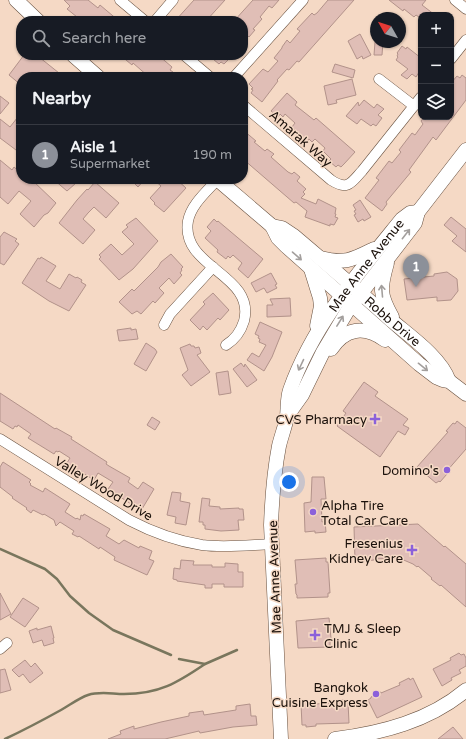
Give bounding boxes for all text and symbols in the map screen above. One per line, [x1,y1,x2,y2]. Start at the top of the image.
north arrow [370,12,406,48]
map controls [418,12,454,120]
button: + [418,12,454,48]
search box [16,16,248,60]
icon: search [30,27,52,49]
text: Search here [62,29,146,47]
button: − [418,48,454,84]
button: layers [418,84,454,120]
text: Nearby [32,88,91,109]
street label: Amarak Way [266,107,335,171]
text: Aisle 1 [70,138,118,156]
text: 1 [41,147,49,163]
text: 190 m [192,147,232,163]
text: Supermarket [70,156,150,172]
street label: Mae Anne Avenue [326,216,408,315]
one-way arrow [402,229,410,240]
one-way arrow [291,251,302,260]
pin: 1 [403,254,429,287]
one-way arrow [379,285,386,298]
street label: Robb Drive [361,293,424,350]
one-way arrow [336,316,345,327]
one-way arrow [297,358,304,370]
one-way arrow [418,363,429,372]
place label: CVS Pharmacy [276,412,367,428]
marker: CVS Pharmacy [370,414,380,424]
street label: Valley Wood Drive [51,453,155,524]
place label: Domino's [382,463,439,479]
marker: Domino's [442,465,452,475]
your location [279,472,299,492]
place label: Alpha Tire Total Car Care [321,498,408,529]
marker: Alpha Tire Total Car Care [308,507,318,517]
street label: Mae Anne Avenue [265,520,285,634]
place label: Fresenius Kidney Care [329,536,403,567]
marker: Fresenius Kidney Care [406,544,418,556]
place label: TMJ & Sleep Clinic [324,621,401,652]
marker: TMJ & Sleep Clinic [309,629,321,641]
place label: Bangkok Cuisine Express [272,680,368,711]
marker: Bangkok Cuisine Express [371,689,381,699]

